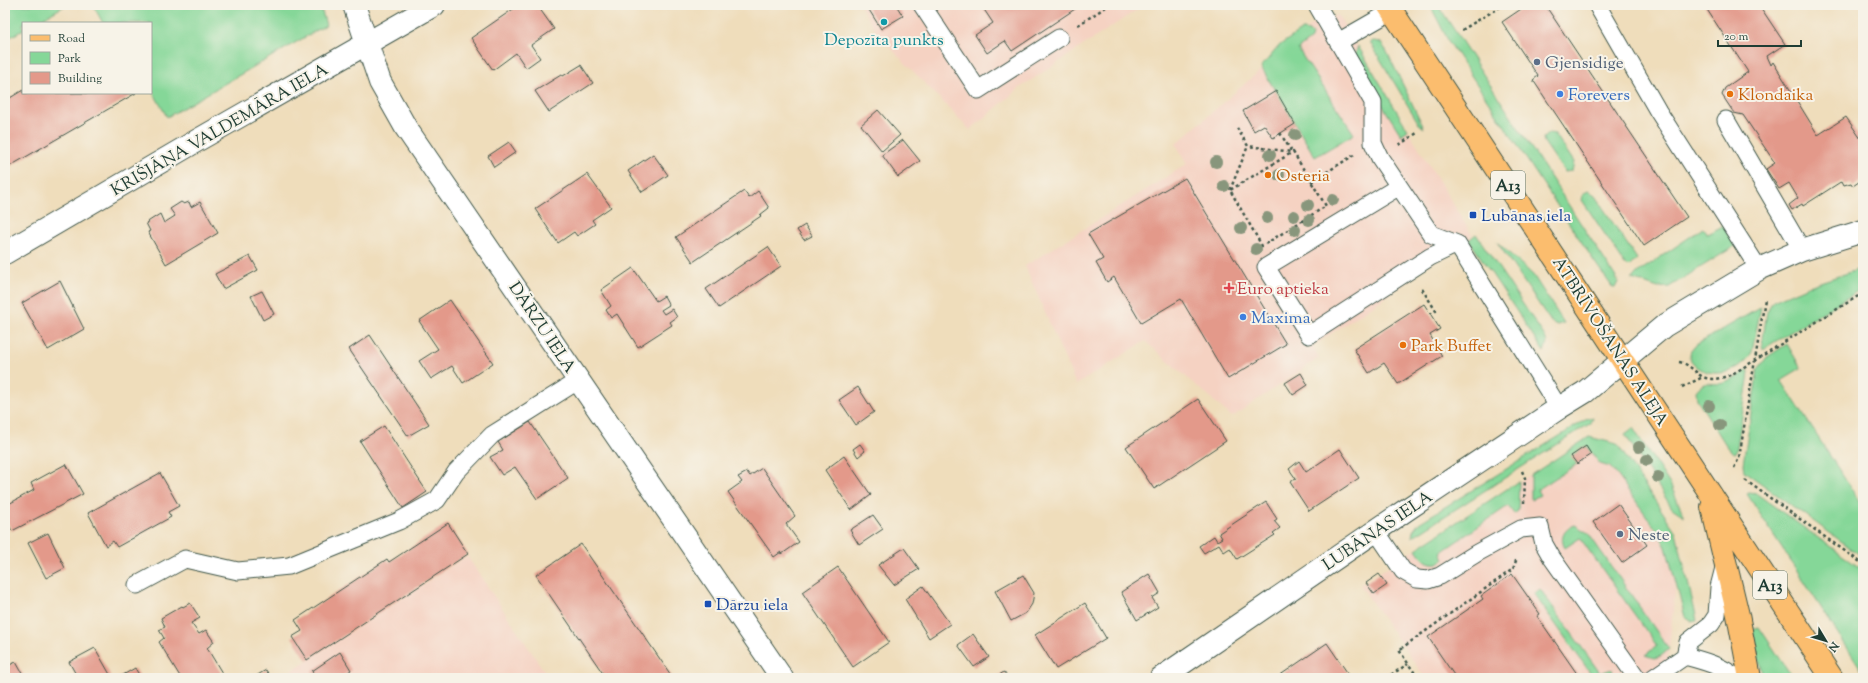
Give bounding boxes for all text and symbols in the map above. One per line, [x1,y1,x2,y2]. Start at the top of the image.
marker: Depozīta punkts [879,17,889,27]
legend [22,22,152,94]
scale bar [1718,22,1801,48]
text: 20 m [1724,28,1749,46]
place label: Depozīta punkts [824,29,944,53]
text: Road [58,30,85,48]
text: Park [58,50,81,68]
place label: Gjensidige [1545,52,1624,76]
marker: Gjensidige [1532,57,1542,67]
street label: KRIŠJĀŅA VALDEMĀRA IELA [107,58,333,203]
text: Building [58,70,102,88]
place label: Forevers [1568,84,1630,108]
place label: Klondaika [1738,84,1814,108]
marker: Forevers [1555,89,1565,99]
marker: Klondaika [1725,89,1735,99]
place label: Osteria [1276,165,1330,189]
marker: Osteria [1263,170,1273,180]
road number: A13 [1491,171,1525,199]
place label: Lubānas iela [1481,205,1572,229]
marker: Lubānas iela [1468,210,1478,220]
street label: ATBRĪVOŠANAS ALEJA [1545,253,1673,432]
street label: DĀRZU IELA [502,278,581,379]
place label: Euro aptieka [1237,278,1329,302]
marker: Euro aptieka [1224,283,1234,293]
place label: Maxima [1251,307,1311,331]
marker: Maxima [1238,312,1248,322]
place label: Park Buffet [1411,335,1491,359]
marker: Park Buffet [1398,340,1408,350]
street label: LUBĀNAS IELA [1318,486,1438,577]
place label: Neste [1628,524,1670,548]
marker: Neste [1615,529,1625,539]
road number: A13 [1753,571,1787,599]
place label: Dārzu iela [716,594,789,618]
marker: Dārzu iela [703,599,713,609]
north arrow [1806,621,1846,661]
text: N [1824,637,1843,655]

